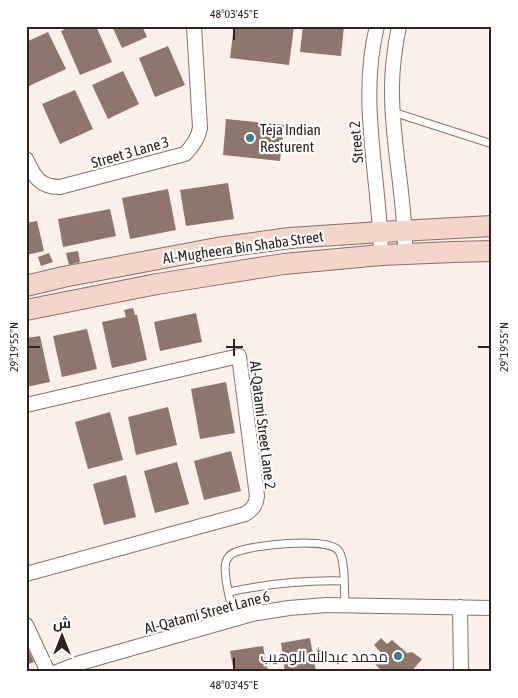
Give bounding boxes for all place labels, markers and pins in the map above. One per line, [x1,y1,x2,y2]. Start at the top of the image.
place label: Teja Indian Resturent [260,121,321,155]
marker: Teja Indian Resturent [244,132,256,144]
place label: محمد عبدالله الوهيب [260,647,388,666]
marker: محمد عبدالله الوهيب [392,650,404,662]

